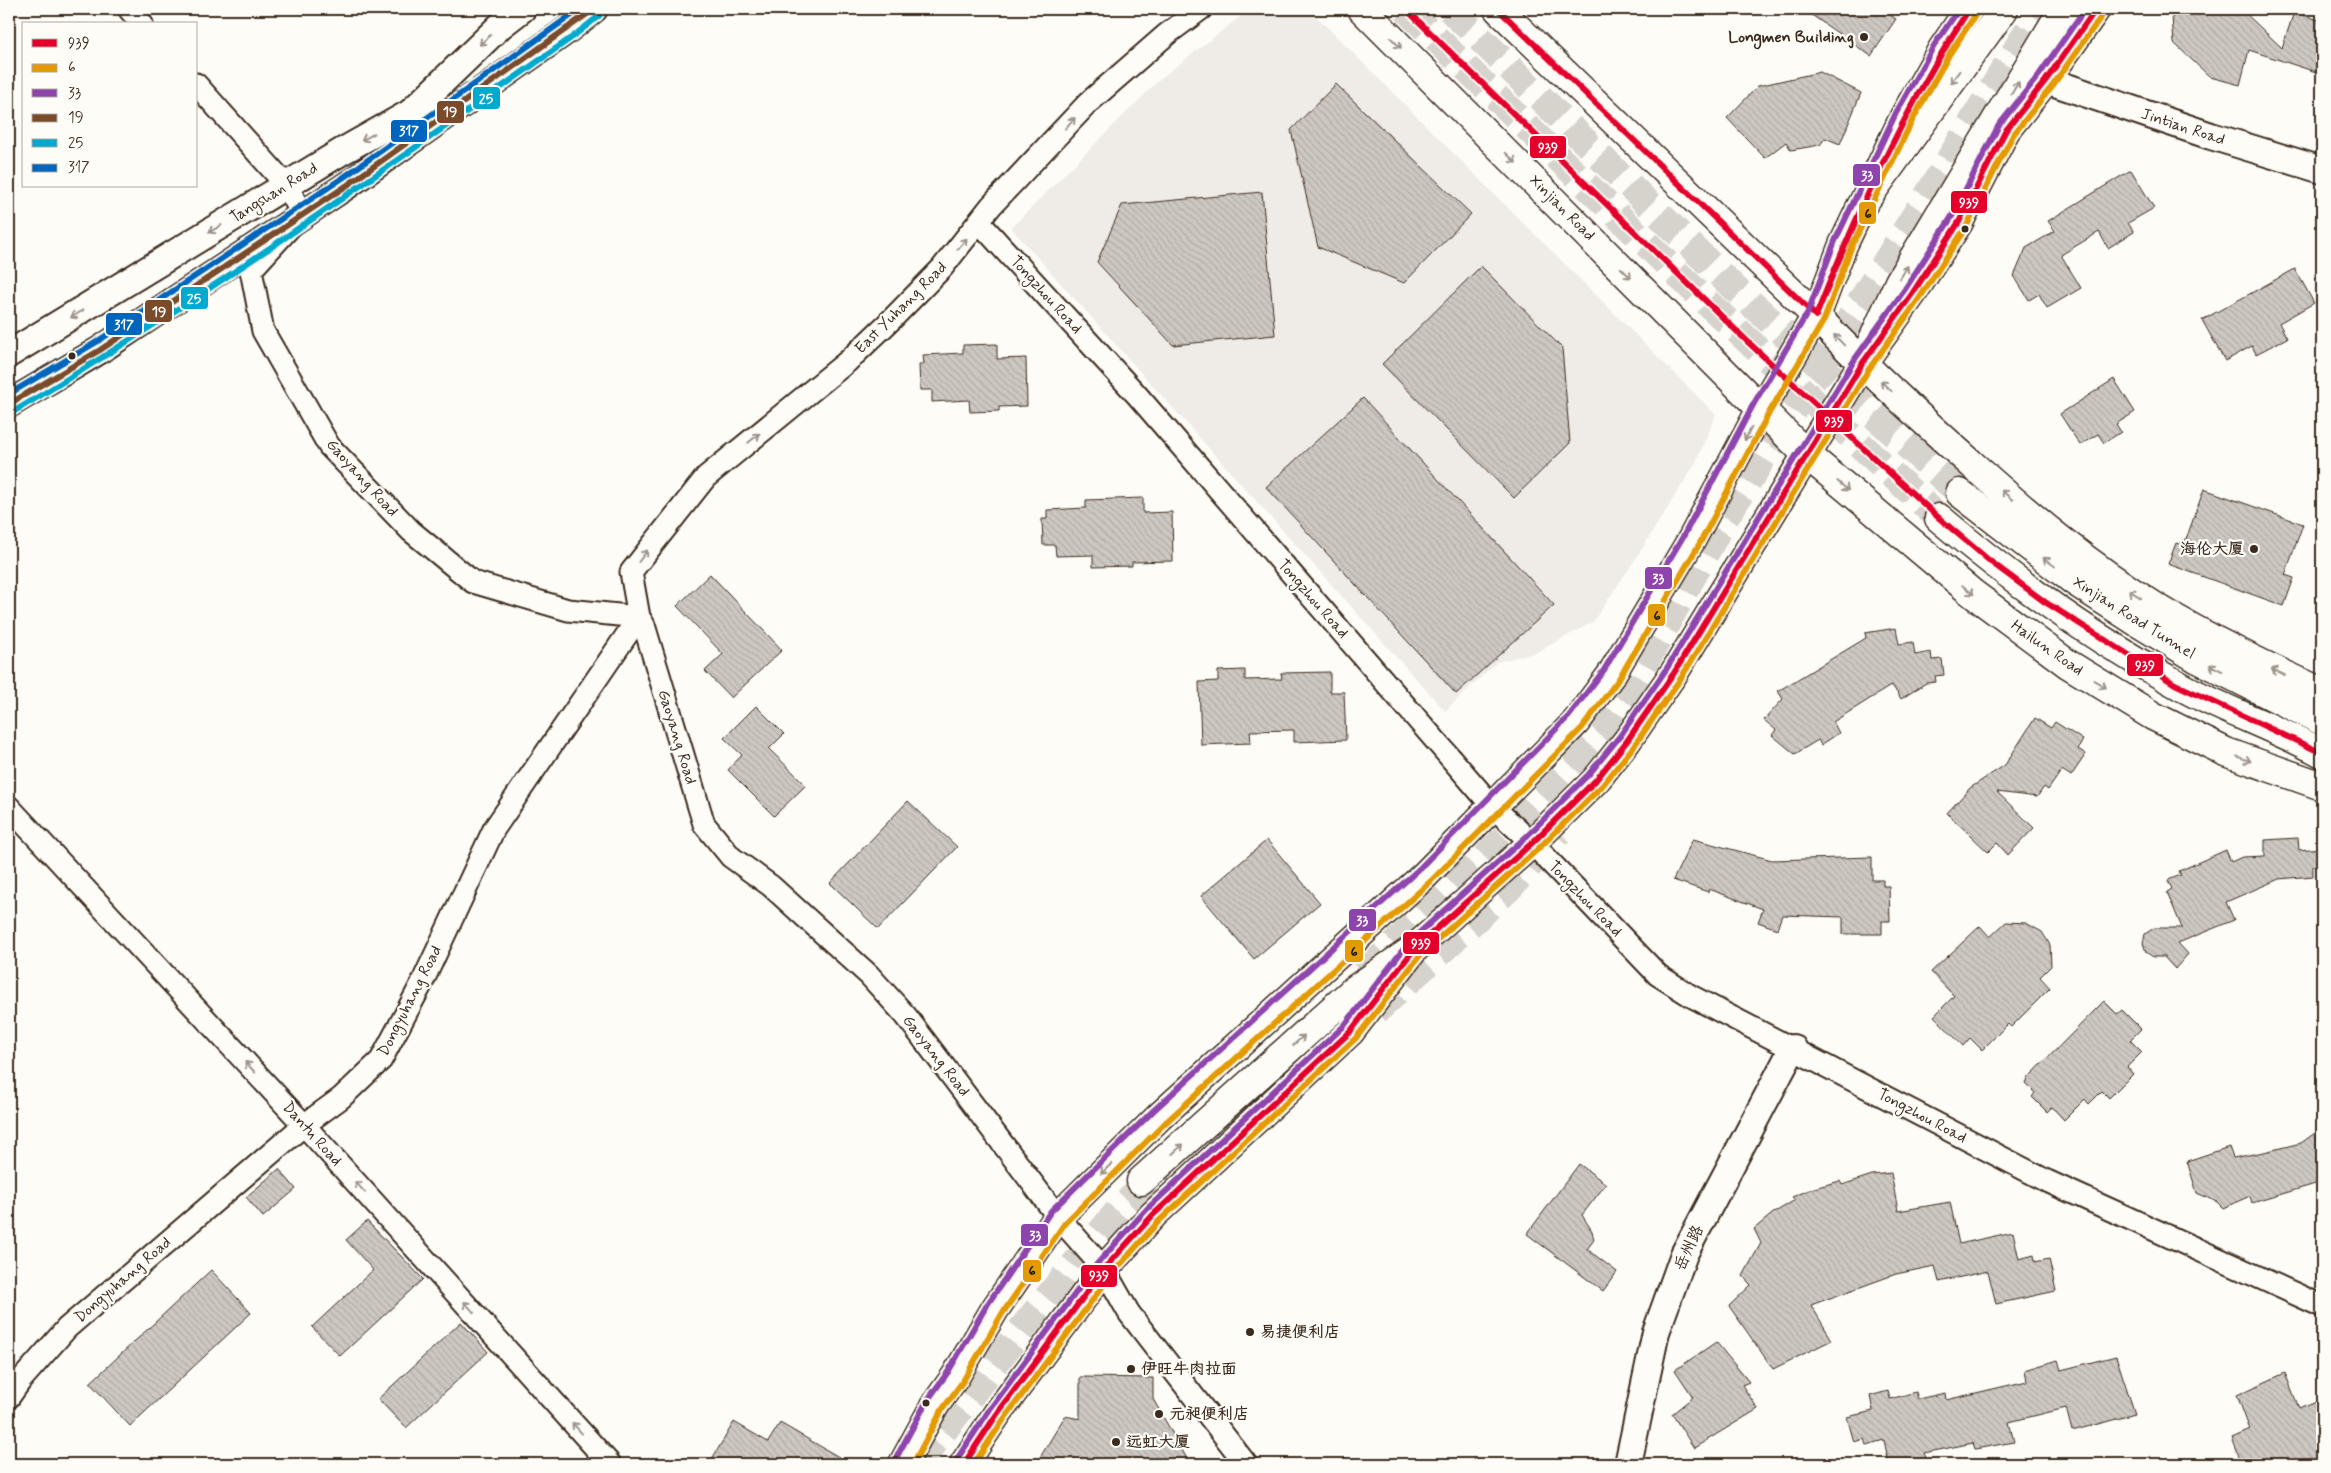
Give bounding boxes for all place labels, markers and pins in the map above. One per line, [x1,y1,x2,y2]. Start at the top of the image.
place label: Longmen Building [1728,27,1854,50]
marker: Longmen Building [1858,31,1870,43]
unlabelled marker [1960,224,1970,234]
unlabelled marker [67,351,77,361]
place label: 海伦大厦 [2180,539,2244,560]
marker: 海伦大厦 [2248,543,2260,555]
place label: 易捷便利店 [1260,1322,1340,1343]
marker: 易捷便利店 [1244,1326,1256,1338]
place label: 伊旺牛肉拉面 [1141,1359,1237,1380]
marker: 伊旺牛肉拉面 [1125,1363,1137,1375]
unlabelled marker [921,1398,931,1408]
place label: 元昶便利店 [1169,1404,1249,1425]
marker: 元昶便利店 [1153,1408,1165,1420]
place label: 远虹大厦 [1126,1432,1190,1453]
marker: 远虹大厦 [1110,1436,1122,1448]

